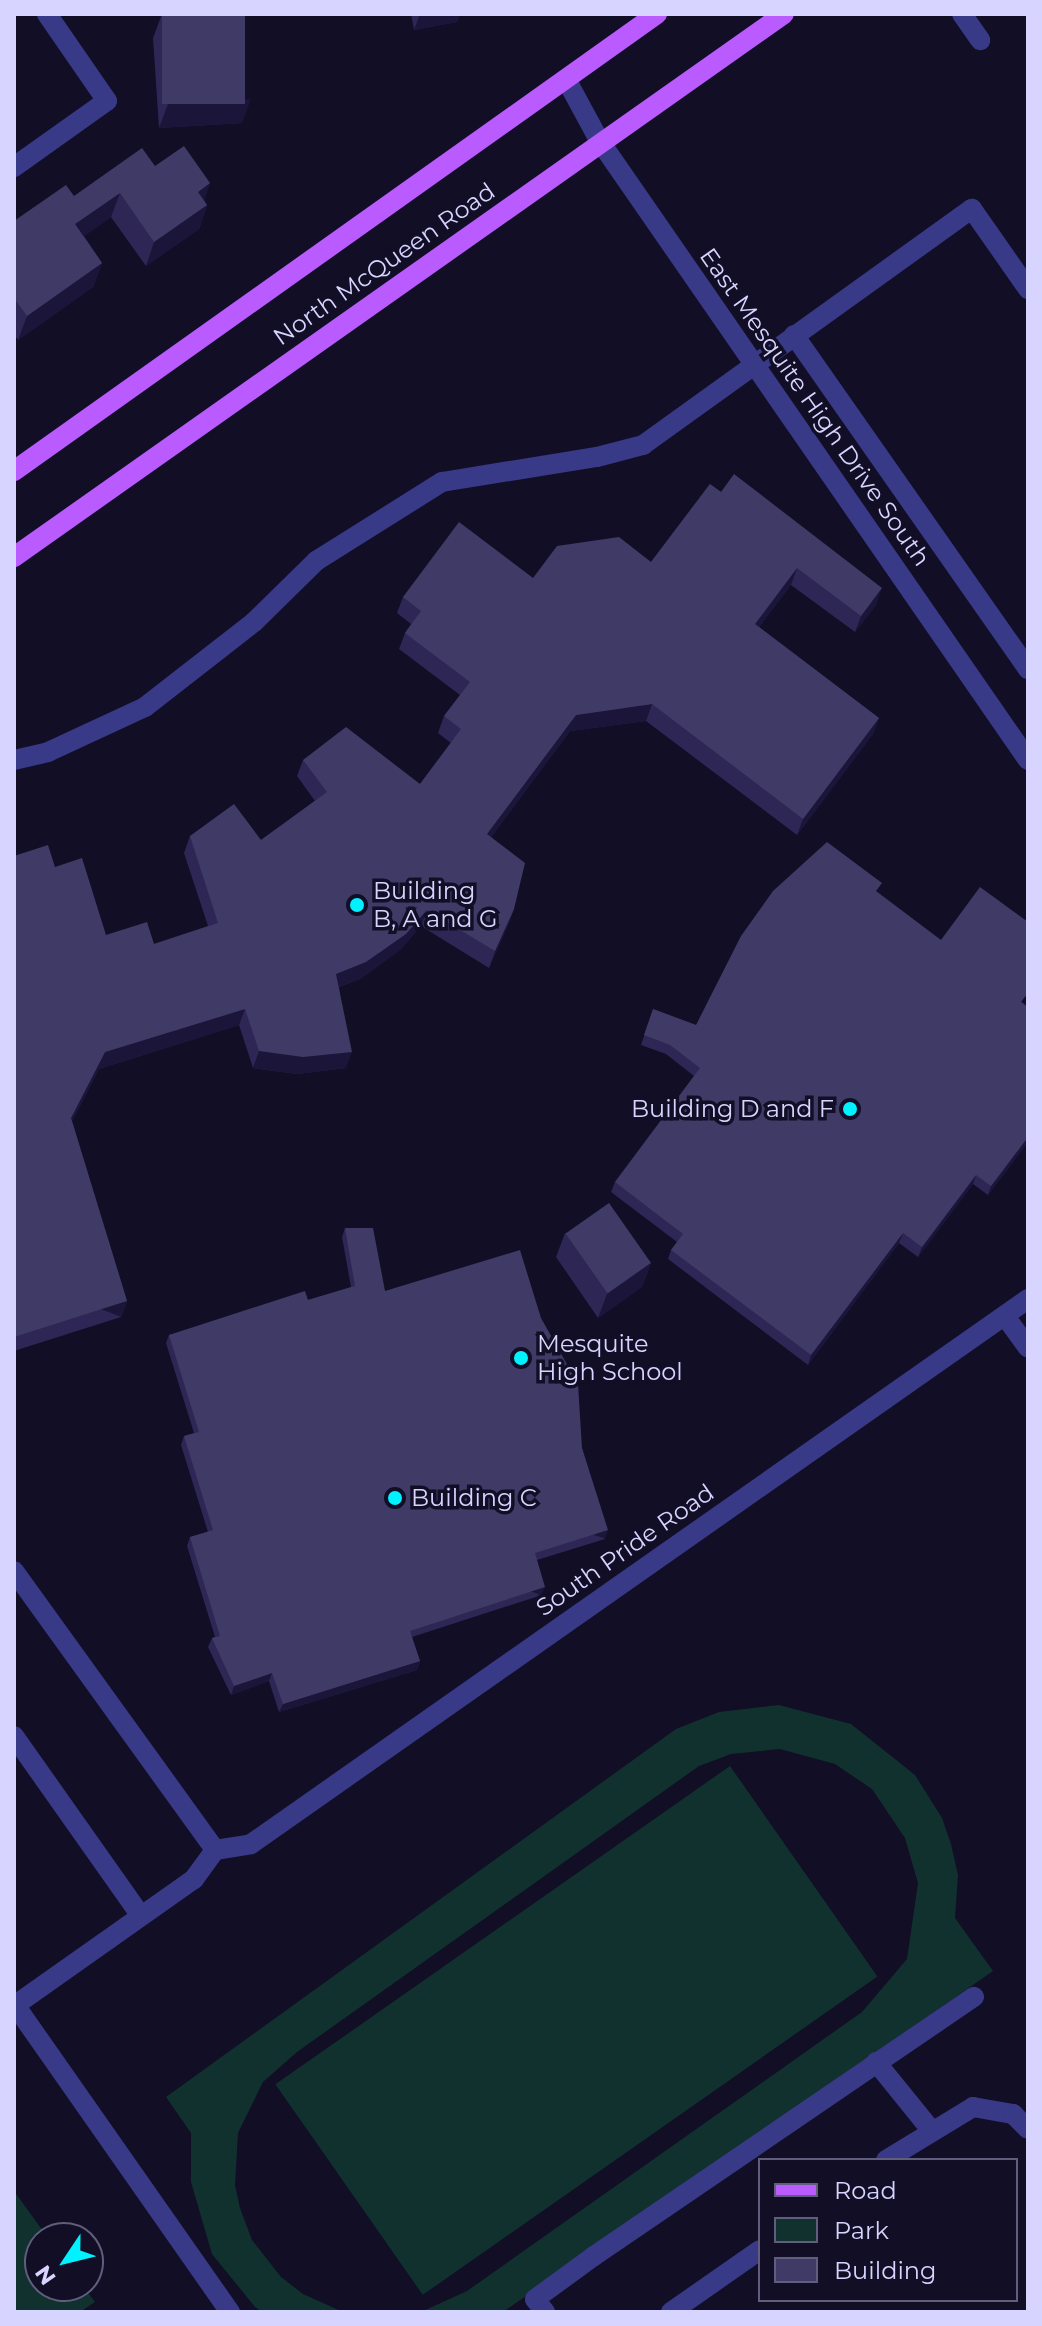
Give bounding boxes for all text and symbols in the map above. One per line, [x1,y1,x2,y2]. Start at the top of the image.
street label: North McQueen Road [268,177,500,351]
street label: East Mesquite High Drive South [694,242,936,572]
place label: Building B, A and G [373,877,497,933]
marker: Building B, A and G [348,896,366,914]
place label: Building D and F [631,1095,834,1123]
marker: Building D and F [841,1100,859,1118]
place label: Mesquite High School [537,1330,683,1386]
marker: Mesquite High School [512,1349,530,1367]
street label: South Pride Road [530,1478,720,1622]
place label: Building C [411,1484,537,1512]
marker: Building C [386,1489,404,1507]
legend [758,2158,1018,2302]
text: Road [834,2176,897,2205]
text: Park [834,2216,889,2245]
north arrow [24,2222,104,2302]
text: Building [834,2256,937,2285]
text: N [29,2260,62,2290]

